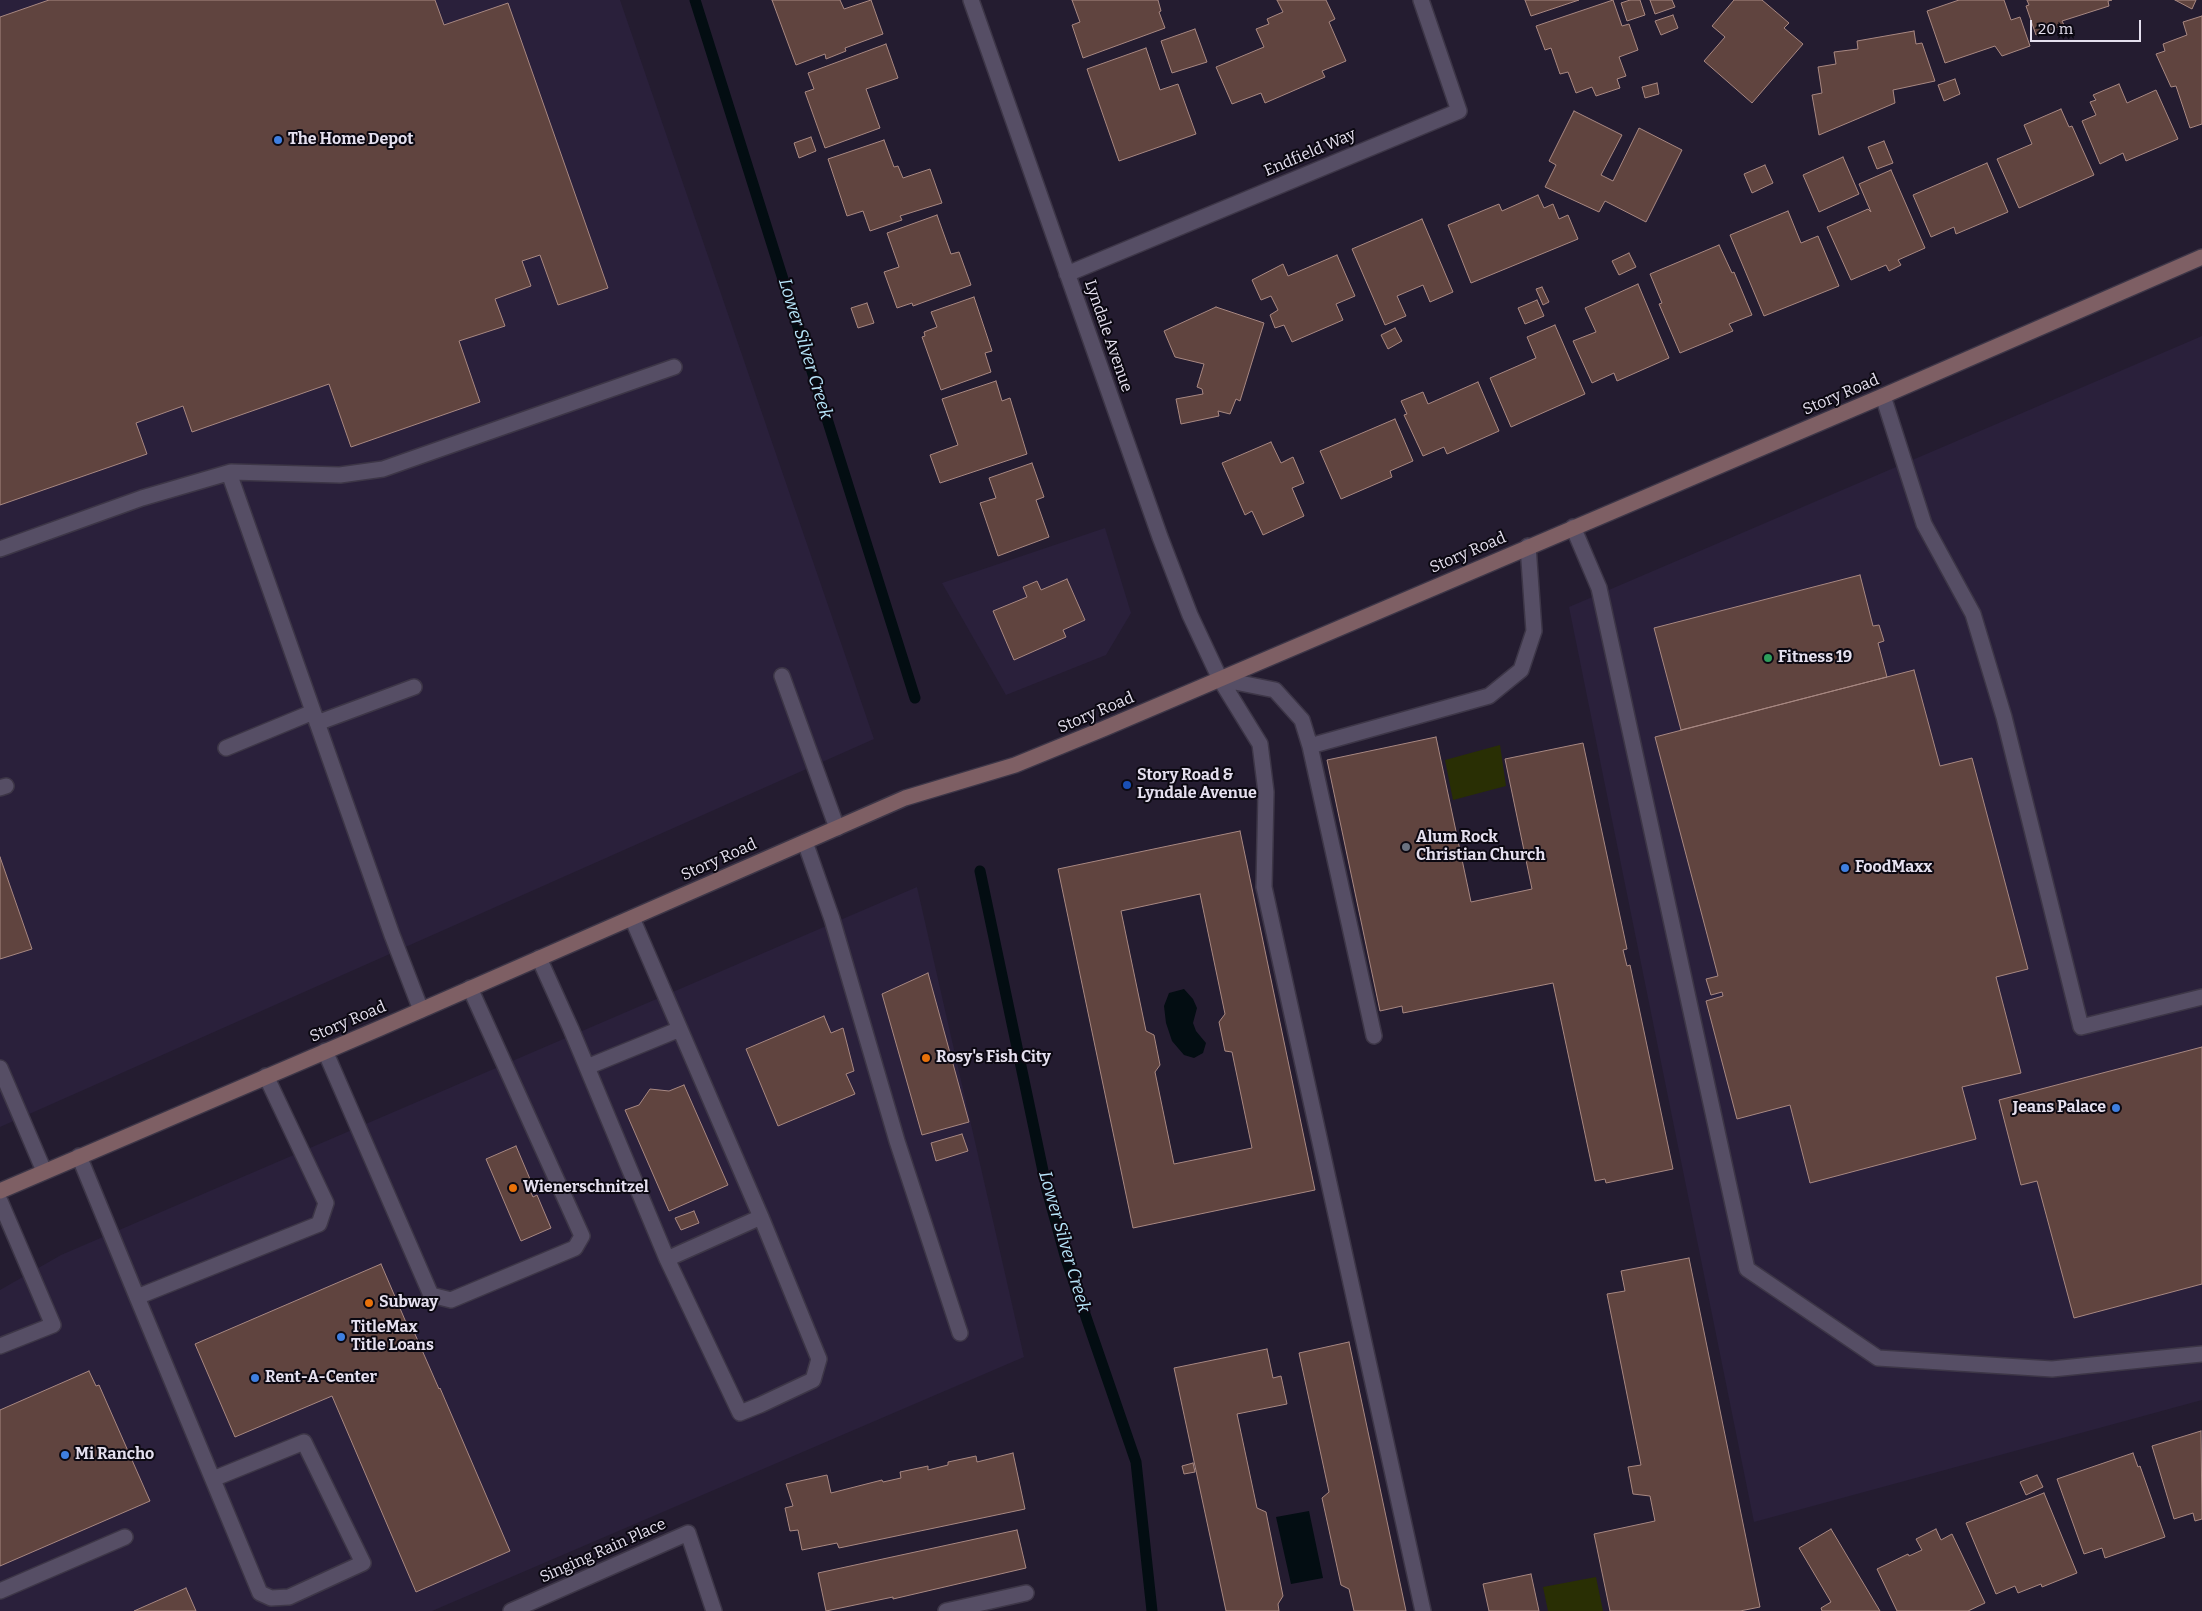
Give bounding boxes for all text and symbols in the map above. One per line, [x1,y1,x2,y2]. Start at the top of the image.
scale bar [2032,10,2143,42]
text: 20 m [2038,20,2073,38]
street label: Endfield Way [1261,125,1359,181]
place label: The Home Depot [288,130,413,150]
marker: The Home Depot [272,134,284,146]
water label: Lower Silver Creek [773,276,837,422]
street label: Lyndale Avenue [1080,277,1136,395]
street label: Story Road [1800,370,1882,420]
street label: Story Road [1427,528,1509,578]
place label: Fitness 19 [1778,648,1852,668]
marker: Fitness 19 [1762,652,1774,664]
street label: Story Road [1055,688,1137,738]
place label: Story Road & Lyndale Avenue [1137,766,1257,804]
marker: Story Road & Lyndale Avenue [1121,779,1133,791]
place label: Alum Rock Christian Church [1416,828,1545,866]
street label: Story Road [678,835,760,885]
marker: Alum Rock Christian Church [1400,841,1412,853]
place label: FoodMaxx [1855,858,1932,878]
marker: FoodMaxx [1839,862,1851,874]
street label: Story Road [307,997,389,1047]
place label: Rosy's Fish City [936,1048,1051,1068]
marker: Rosy's Fish City [920,1052,932,1064]
place label: Jeans Palace [2013,1098,2106,1118]
marker: Jeans Palace [2110,1102,2122,1114]
water label: Lower Silver Creek [1033,1169,1095,1315]
place label: Wienerschnitzel [523,1178,649,1198]
marker: Wienerschnitzel [507,1182,519,1194]
place label: Subway [379,1293,438,1313]
marker: Subway [363,1297,375,1309]
place label: TitleMax Title Loans [351,1318,434,1356]
marker: TitleMax Title Loans [335,1331,347,1343]
place label: Rent-A-Center [265,1368,377,1388]
marker: Rent-A-Center [249,1372,261,1384]
place label: Mi Rancho [75,1445,154,1465]
marker: Mi Rancho [59,1449,71,1461]
street label: Singing Rain Place [537,1515,669,1587]

